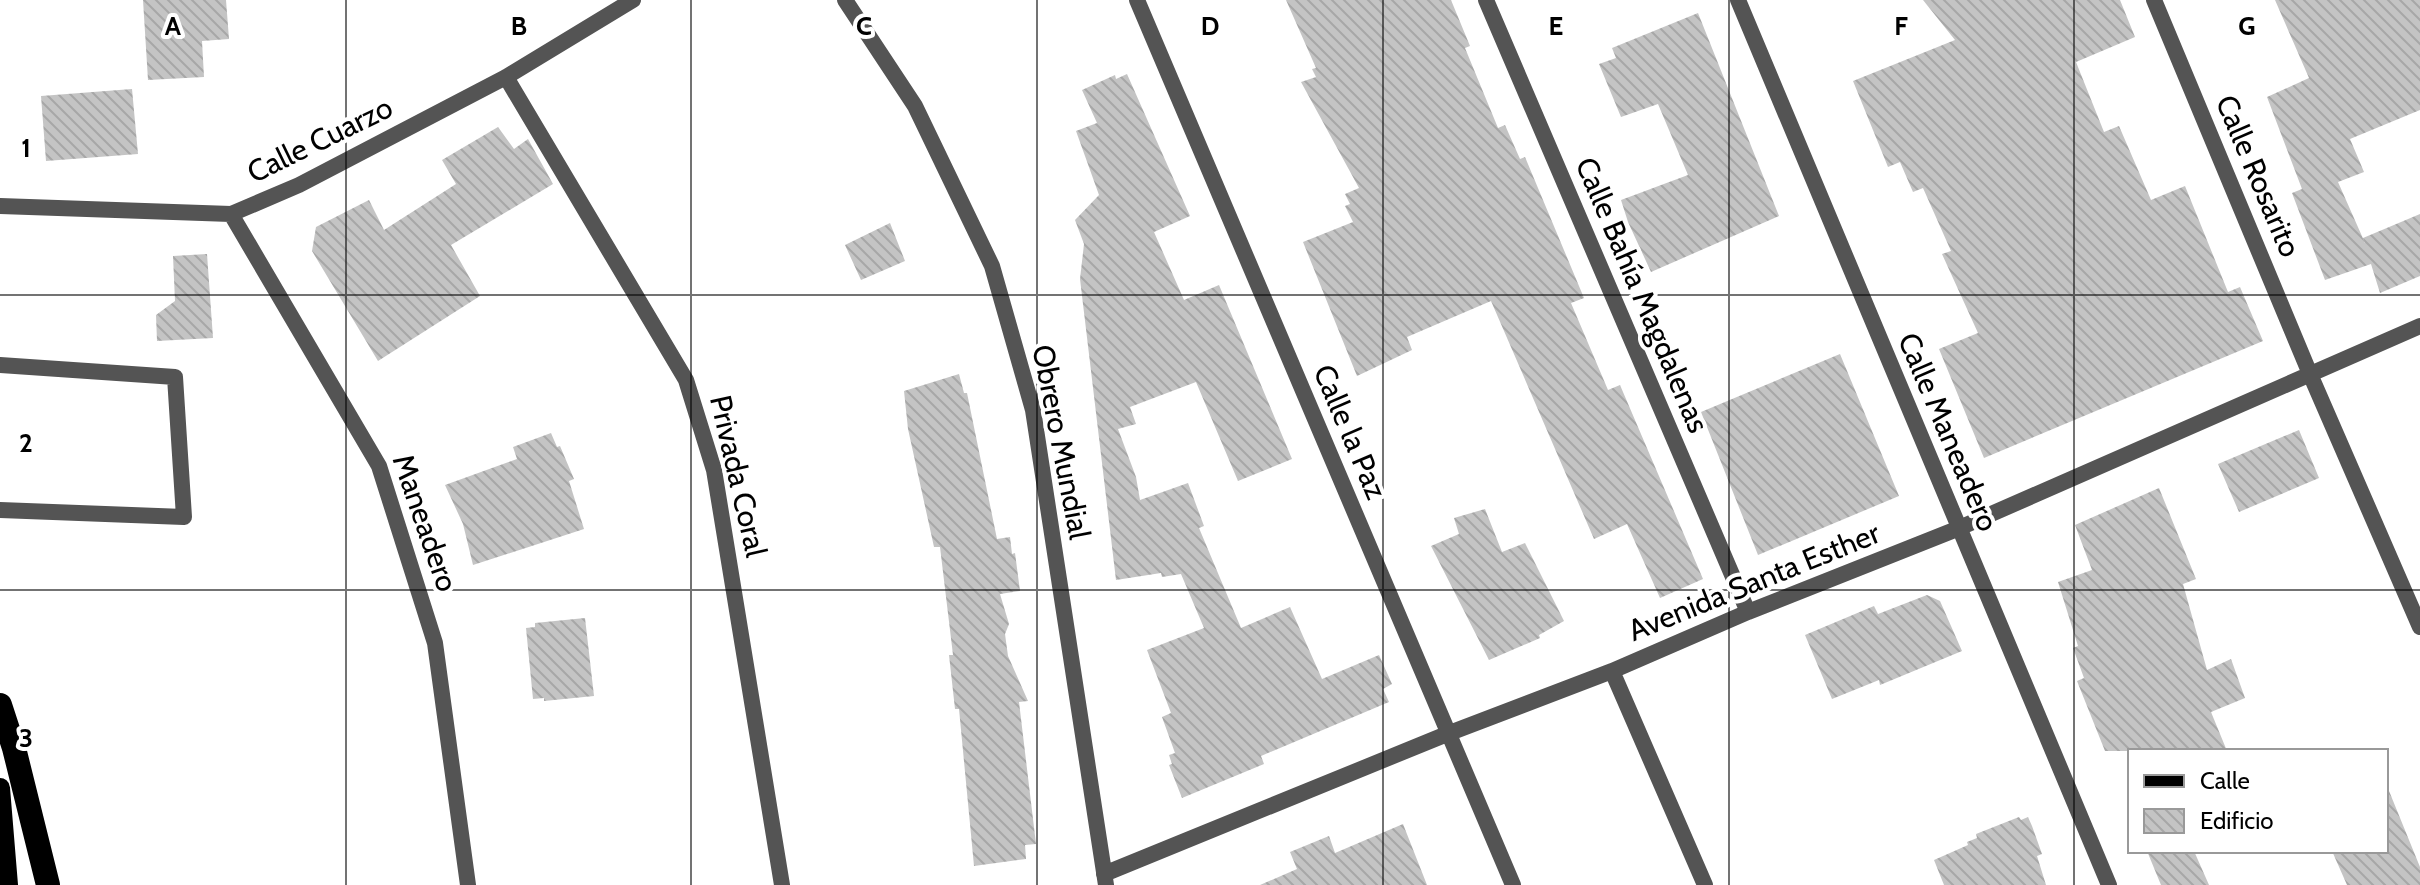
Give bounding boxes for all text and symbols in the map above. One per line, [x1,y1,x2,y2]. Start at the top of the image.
text: A [165,10,182,42]
text: B [511,10,527,42]
text: C [856,10,872,42]
text: D [1201,10,1219,42]
text: E [1549,10,1563,42]
text: F [1894,10,1908,42]
text: G [2238,10,2256,42]
street label: Calle Cuarzo [241,89,398,191]
street label: Calle Rosarito [2208,89,2309,262]
text: 1 [21,132,31,164]
street label: Calle Bahía Magdalenas [1568,152,1717,438]
street label: Calle Maneadero [1890,327,2007,536]
street label: Obrero Mundial [1025,342,1098,542]
street label: Calle la Paz [1306,359,1395,505]
street label: Privada Coral [702,391,775,560]
text: 2 [19,427,33,459]
street label: Maneadero [385,449,466,596]
street label: Avenida Santa Esther [1623,514,1885,649]
text: 3 [19,722,33,754]
legend [2128,749,2388,853]
text: Calle [2200,766,2250,795]
text: Edificio [2200,806,2274,835]

